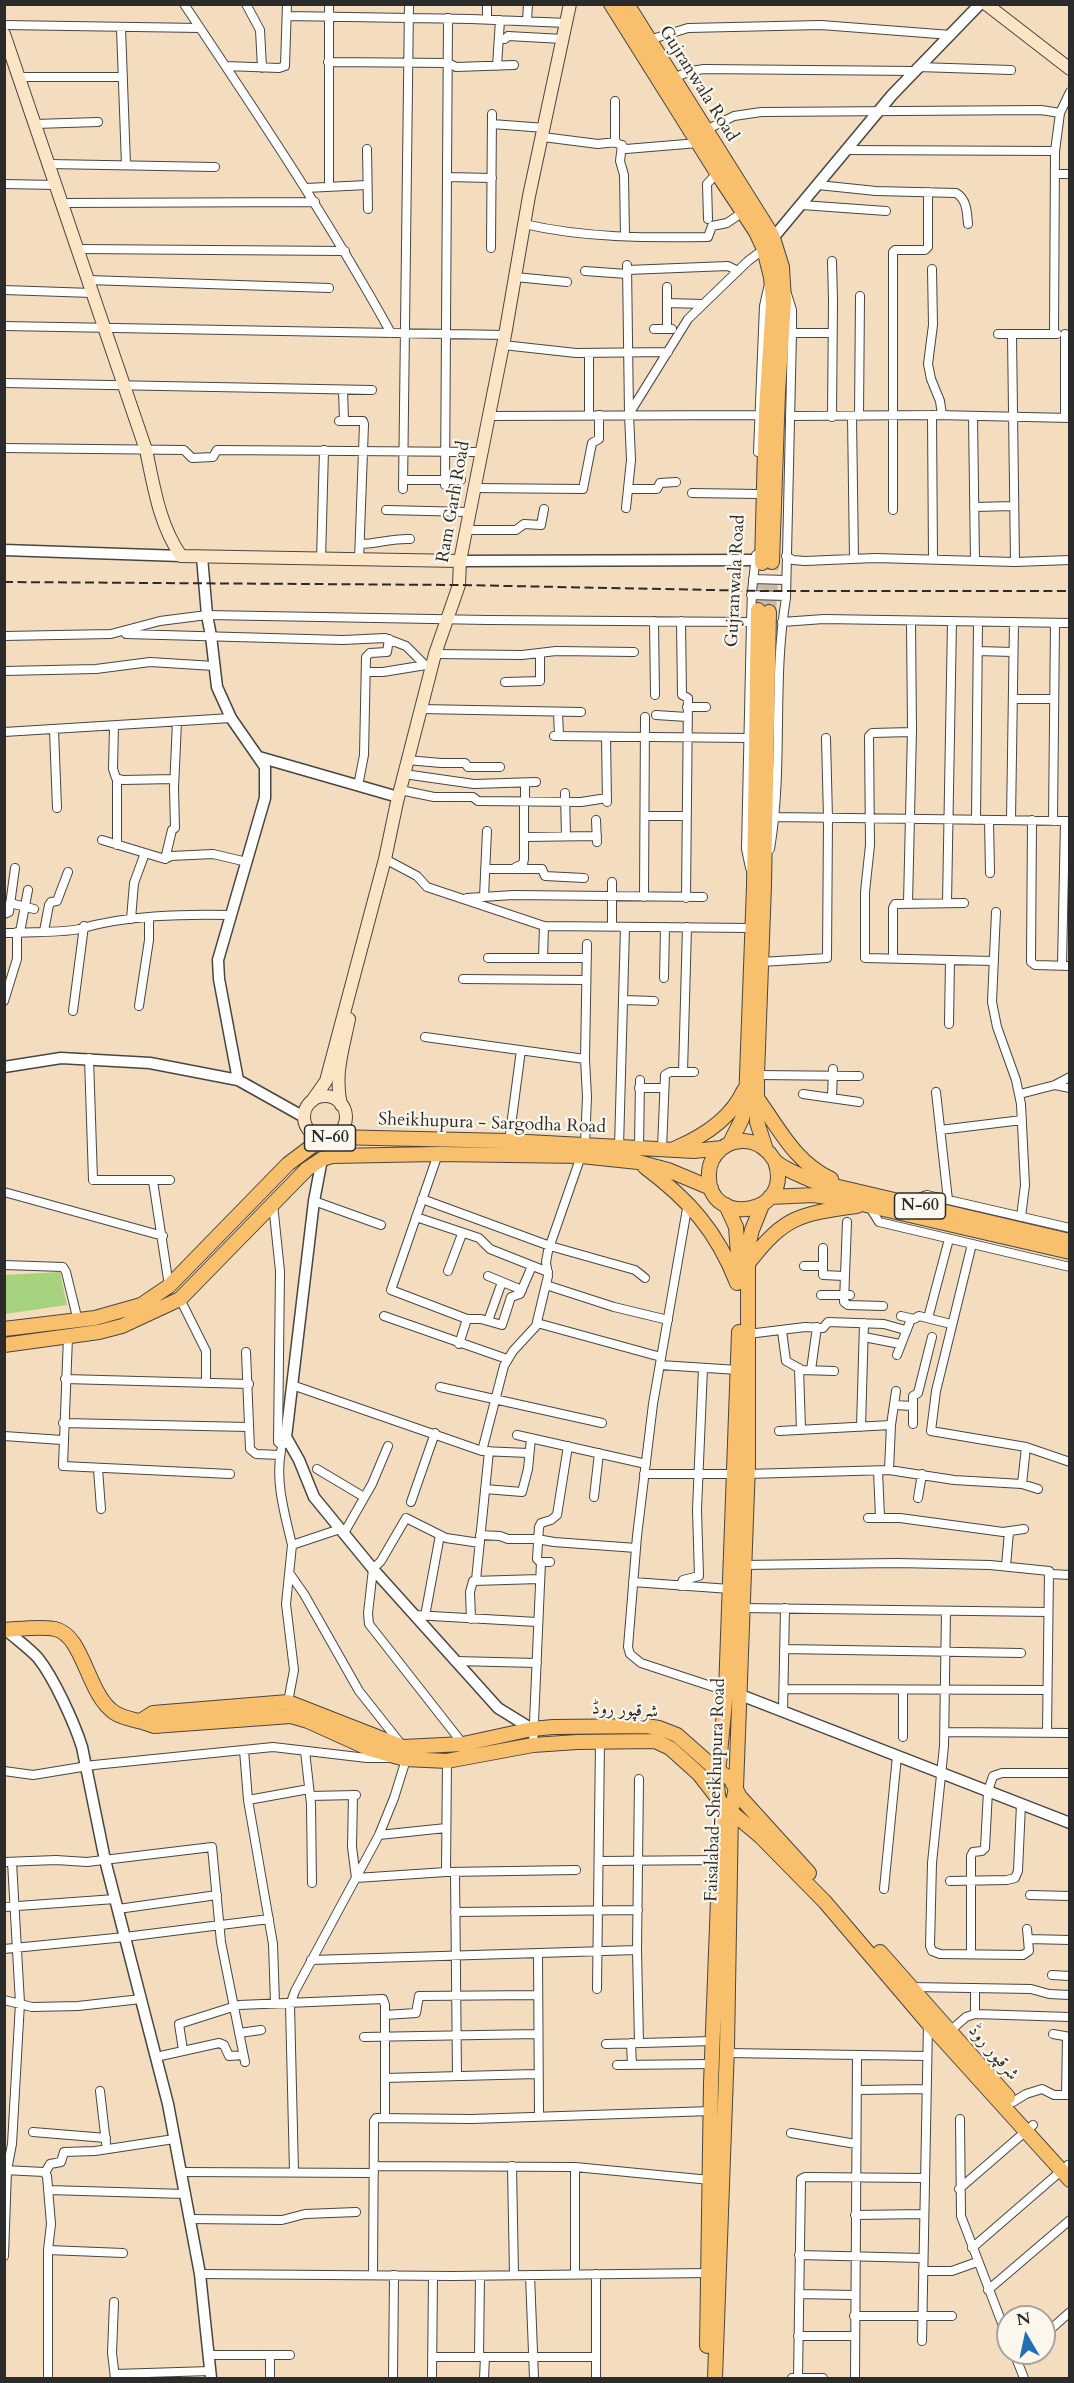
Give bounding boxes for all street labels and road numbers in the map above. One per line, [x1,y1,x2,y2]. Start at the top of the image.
street label: Gujranwala Road [654,22,742,146]
street label: Ram Garh Road [433,439,475,565]
street label: Gujranwala Road [722,514,750,648]
street label: Sheikhupura - Sargodha Road [378,1109,606,1139]
road number: N-60 [304,1125,356,1151]
road number: N-60 [894,1193,946,1219]
street label: Faisalabad-Sheikhupura Road [701,1678,731,1902]
street label: شرقپور روڈ [591,1698,659,1724]
street label: شرقپور روڈ [963,2021,1023,2085]

